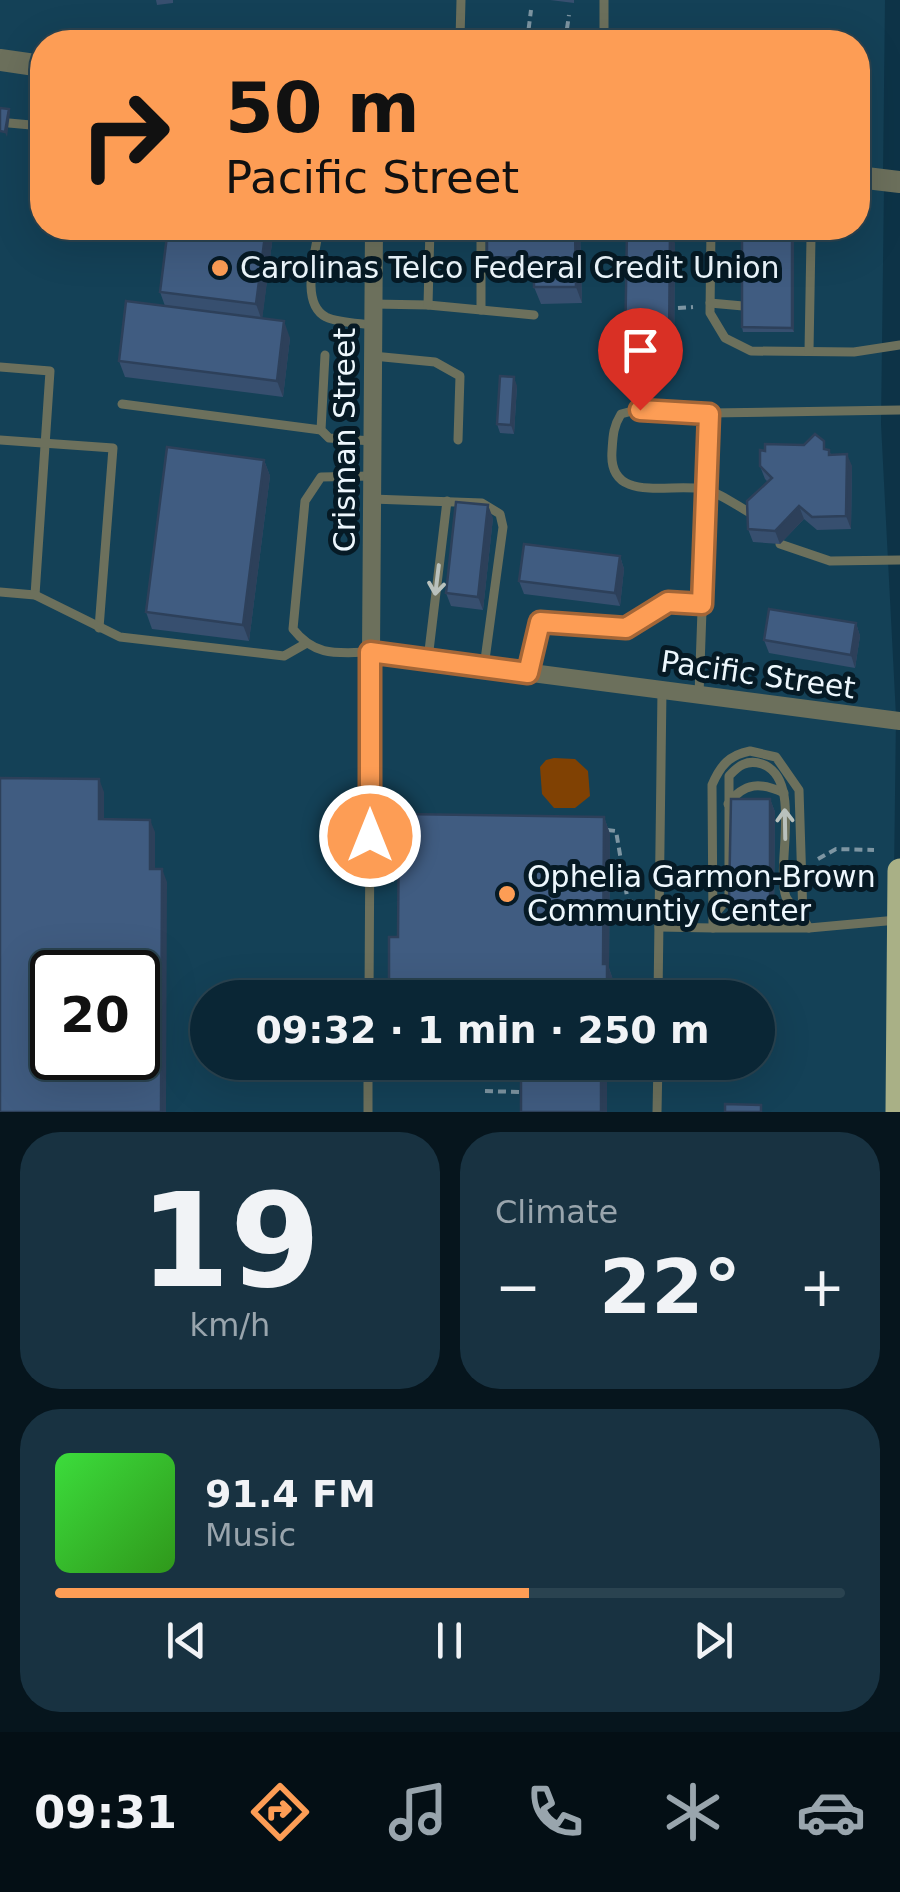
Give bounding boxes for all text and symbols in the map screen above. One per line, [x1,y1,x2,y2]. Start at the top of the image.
text: 50 m [225,67,420,149]
icon: right [60,70,190,200]
text: Pacific Street [225,151,519,204]
place label: Carolinas Telco Federal Credit Union [240,250,780,285]
marker: Carolinas Telco Federal Credit Union [209,257,231,279]
pin [598,308,683,411]
icon: arrive [613,323,668,378]
street label: Crisman Street [327,327,362,552]
one-way arrow [428,564,446,596]
street label: Pacific Street [659,644,858,706]
position arrow [318,784,422,888]
one-way arrow [775,808,794,840]
place label: Ophelia Garmon-Brown Communtiy Center [527,859,876,928]
marker: Ophelia Garmon-Brown Communtiy Center [496,883,518,905]
speed limit sign: 20 [30,950,160,1080]
text: 09:32 · 1 min · 250 m [255,1008,710,1052]
text: 19 [140,1165,320,1317]
text: Climate [495,1193,618,1231]
text: 22° [599,1243,741,1331]
text: − [495,1255,541,1319]
text: + [799,1255,845,1319]
text: km/h [190,1306,270,1344]
text: 91.4 FM [205,1472,376,1516]
text: Music [205,1516,296,1554]
icon: previous [159,1613,214,1668]
icon: pause [422,1613,477,1668]
icon: next [686,1613,741,1668]
icon: directions [245,1777,315,1847]
icon: music [383,1777,453,1847]
icon: phone [520,1777,590,1847]
icon: climate [658,1777,728,1847]
icon: car [796,1777,866,1847]
text: 09:31 [34,1786,177,1839]

